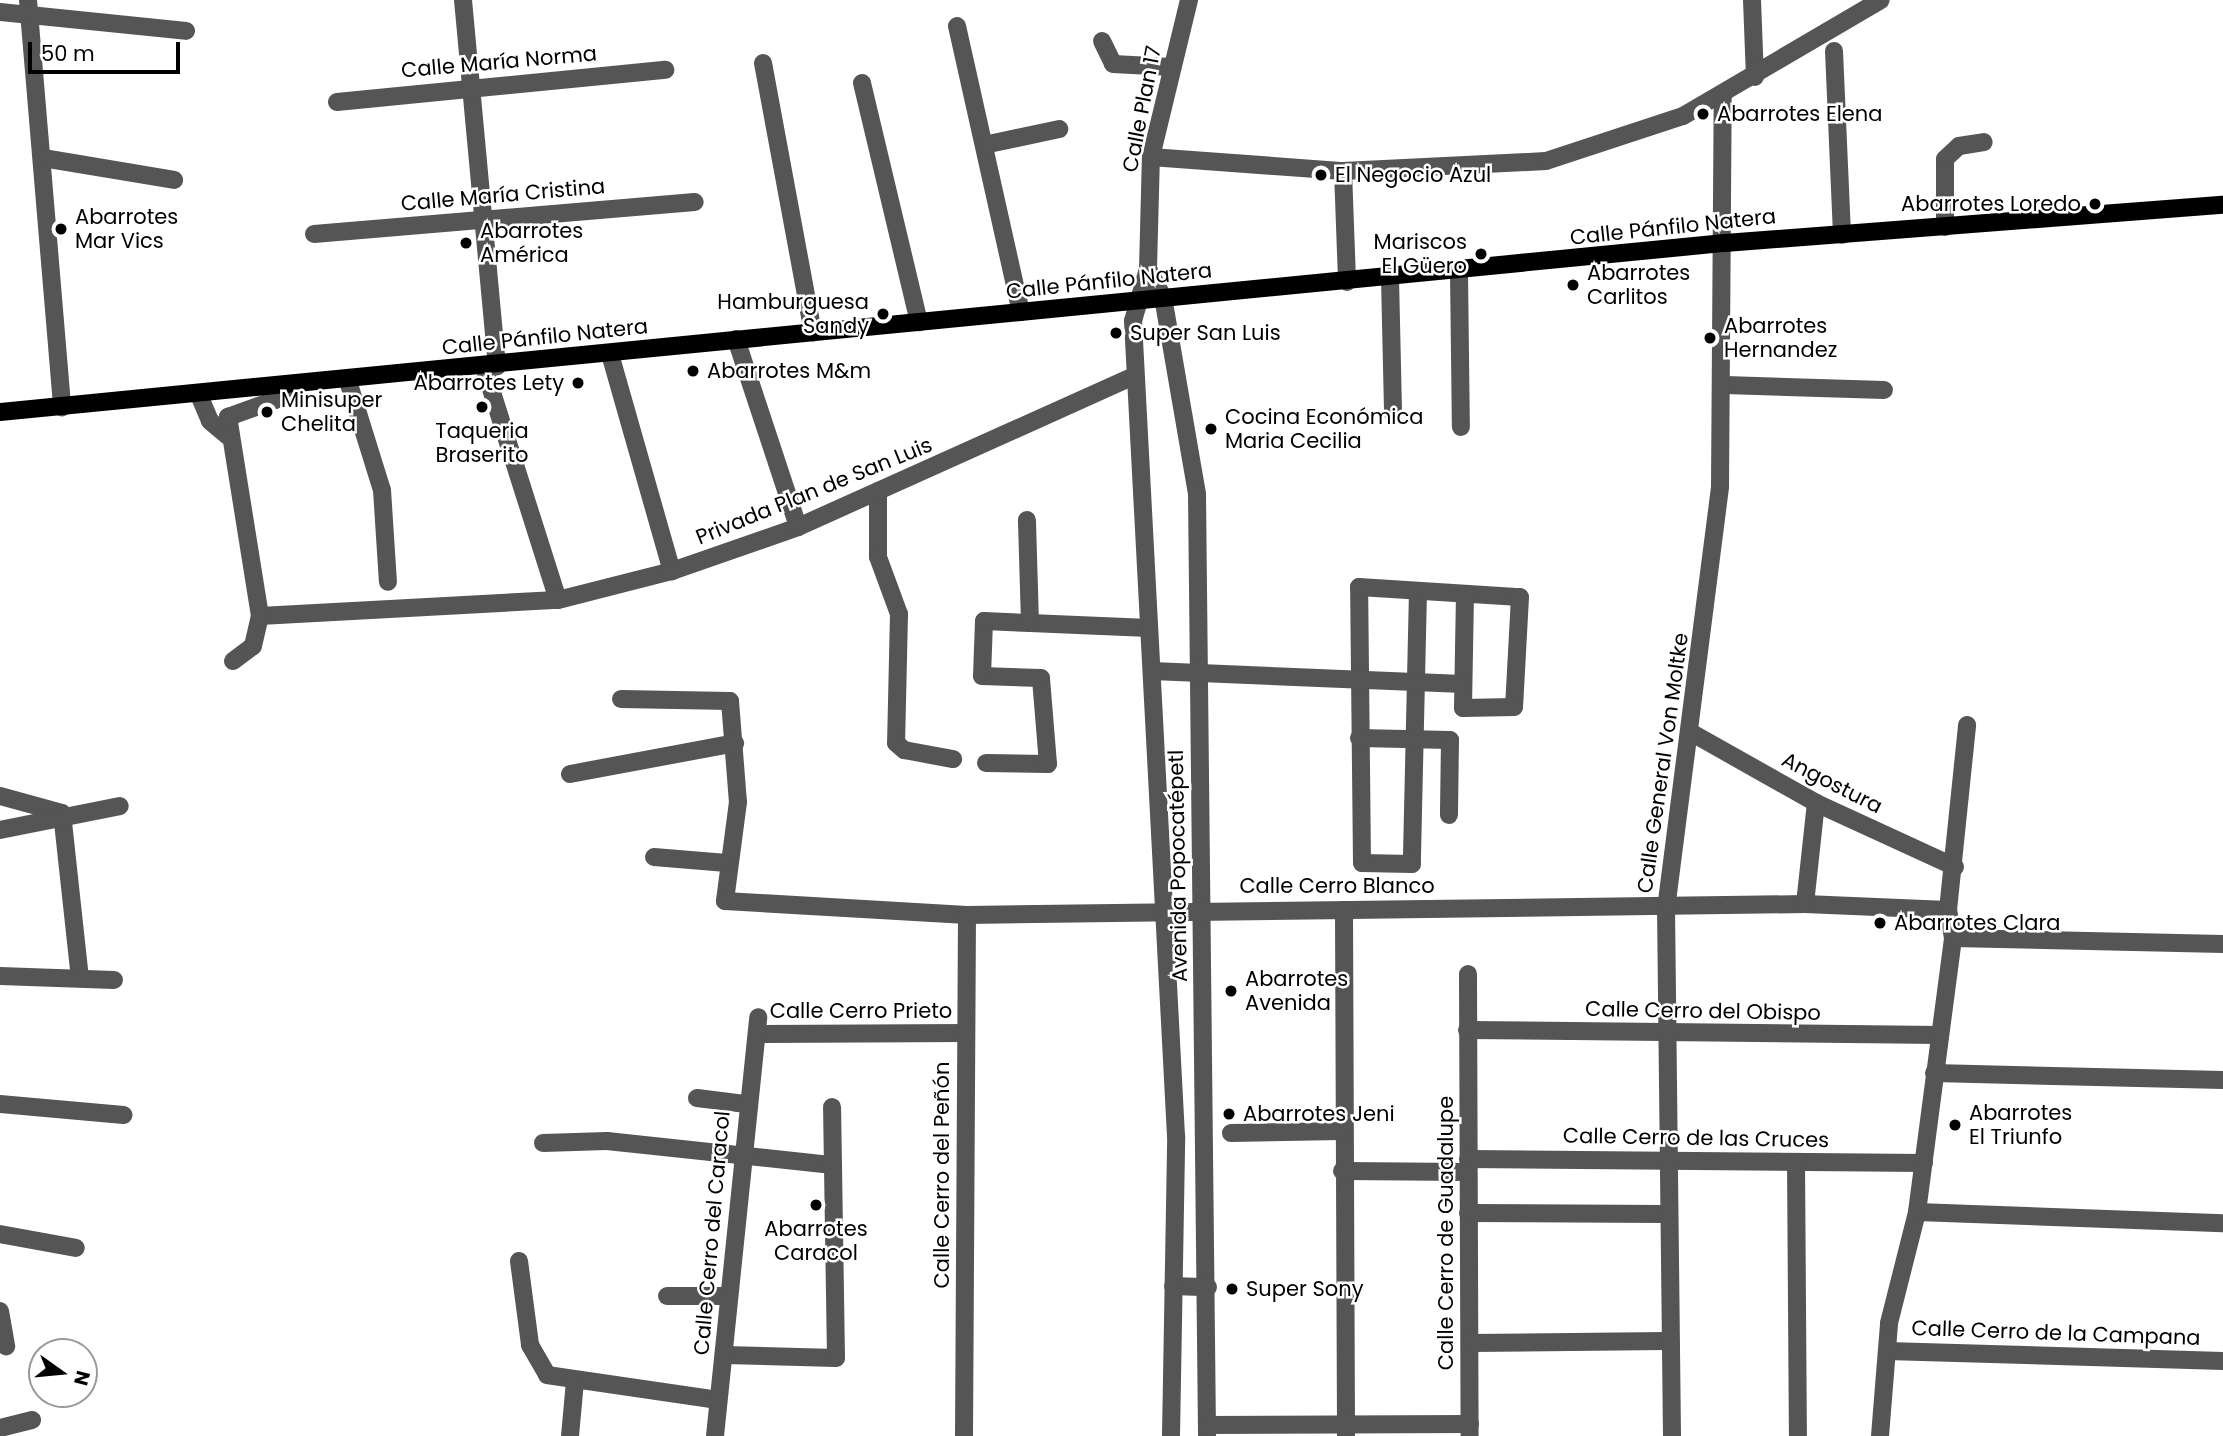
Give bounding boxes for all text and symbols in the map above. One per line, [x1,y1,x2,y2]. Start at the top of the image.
scale bar [32,28,184,72]
text: 50 m [41,39,95,68]
street label: Calle María Norma [400,41,598,83]
street label: Calle Plan 17 [1117,44,1167,174]
place label: Abarrotes Elena [1717,101,1882,127]
marker: Abarrotes Elena [1695,106,1711,122]
place label: El Negocio Azul [1335,162,1491,188]
marker: El Negocio Azul [1313,167,1329,183]
street label: Calle María Cristina [400,174,606,216]
place label: Abarrotes Loredo [1901,191,2081,217]
marker: Abarrotes Loredo [2087,196,2103,212]
place label: Abarrotes Mar Vics [75,204,178,254]
street label: Calle Pánfilo Natera [1569,204,1777,250]
place label: Abarrotes América [480,218,583,268]
marker: Abarrotes Mar Vics [53,221,69,237]
place label: Mariscos El Güero [1374,229,1467,279]
marker: Abarrotes América [458,235,474,251]
marker: Mariscos El Güero [1473,246,1489,262]
street label: Calle Pánfilo Natera [1005,258,1213,304]
place label: Abarrotes Carlitos [1587,260,1690,310]
marker: Abarrotes Carlitos [1565,277,1581,293]
place label: Hamburguesa Sandy [717,289,869,339]
marker: Hamburguesa Sandy [875,306,891,322]
place label: Abarrotes Hernandez [1724,313,1837,363]
street label: Calle Pánfilo Natera [441,314,649,360]
place label: Super San Luis [1130,320,1281,346]
marker: Super San Luis [1108,325,1124,341]
marker: Abarrotes Hernandez [1702,330,1718,346]
place label: Abarrotes M&m [707,358,871,384]
marker: Abarrotes M&m [685,363,701,379]
place label: Abarrotes Lety [414,370,564,396]
marker: Abarrotes Lety [570,375,586,391]
place label: Minisuper Chelita [281,387,382,437]
marker: Taqueria Braserito [474,399,490,415]
marker: Minisuper Chelita [259,404,275,420]
place label: Cocina Económica Maria Cecilia [1225,404,1423,454]
place label: Taqueria Braserito [435,418,529,468]
marker: Cocina Económica Maria Cecilia [1203,421,1219,437]
street label: Privada Plan de San Luis [692,432,936,550]
street label: Calle General Von Moltke [1632,631,1694,895]
street label: Angostura [1778,747,1886,819]
street label: Avenida Popocatépetl [1163,750,1193,982]
street label: Calle Cerro Blanco [1239,873,1435,899]
place label: Abarrotes Clara [1894,910,2060,936]
marker: Abarrotes Clara [1872,915,1888,931]
place label: Abarrotes Avenida [1245,966,1348,1016]
marker: Abarrotes Avenida [1223,983,1239,999]
street label: Calle Cerro del Obispo [1585,996,1821,1026]
street label: Calle Cerro Prieto [770,998,952,1024]
street label: Calle Cerro del Peñón [929,1062,955,1288]
street label: Calle Cerro de Guadalupe [1433,1096,1459,1370]
place label: Abarrotes El Triunfo [1969,1100,2072,1150]
place label: Abarrotes Jeni [1243,1101,1395,1127]
marker: Abarrotes Jeni [1221,1106,1237,1122]
street label: Calle Cerro del Caracol [689,1110,735,1356]
marker: Abarrotes El Triunfo [1947,1117,1963,1133]
street label: Calle Cerro de las Cruces [1563,1123,1829,1153]
marker: Abarrotes Caracol [808,1197,824,1213]
place label: Abarrotes Caracol [764,1216,868,1266]
place label: Super Sony [1246,1276,1363,1302]
marker: Super Sony [1224,1281,1240,1297]
street label: Calle Cerro de la Campana [1911,1315,2201,1351]
north arrow [28,1338,98,1408]
text: N [67,1368,97,1388]

